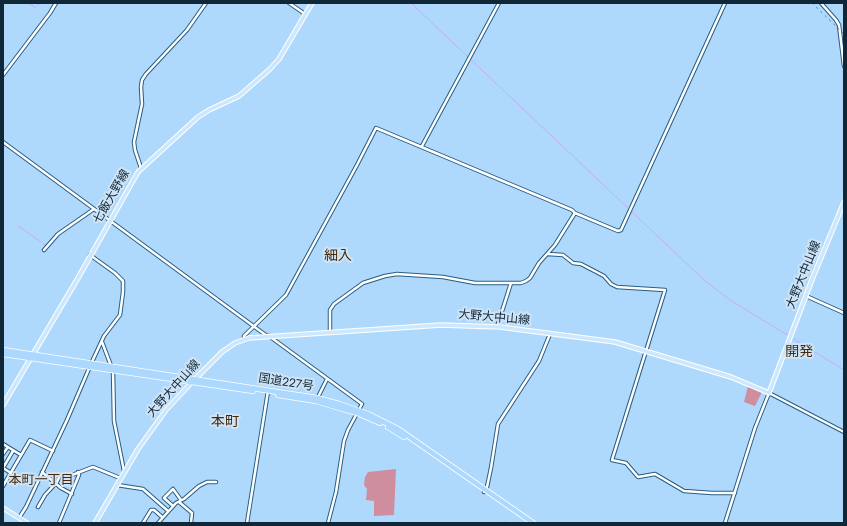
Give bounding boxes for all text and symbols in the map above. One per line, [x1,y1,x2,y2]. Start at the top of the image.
street label: 七飯大野線 [91,167,133,227]
street label: 大野大中山線 [784,239,824,311]
district label: 細入 [324,249,352,265]
street label: 大野大中山線 [458,308,530,328]
district label: 開発 [785,345,813,361]
street label: 大野大中山線 [145,357,203,421]
street label: 国道227号 [257,372,315,394]
district label: 本町 [211,415,239,431]
district label: 本町一丁目 [9,473,73,489]

